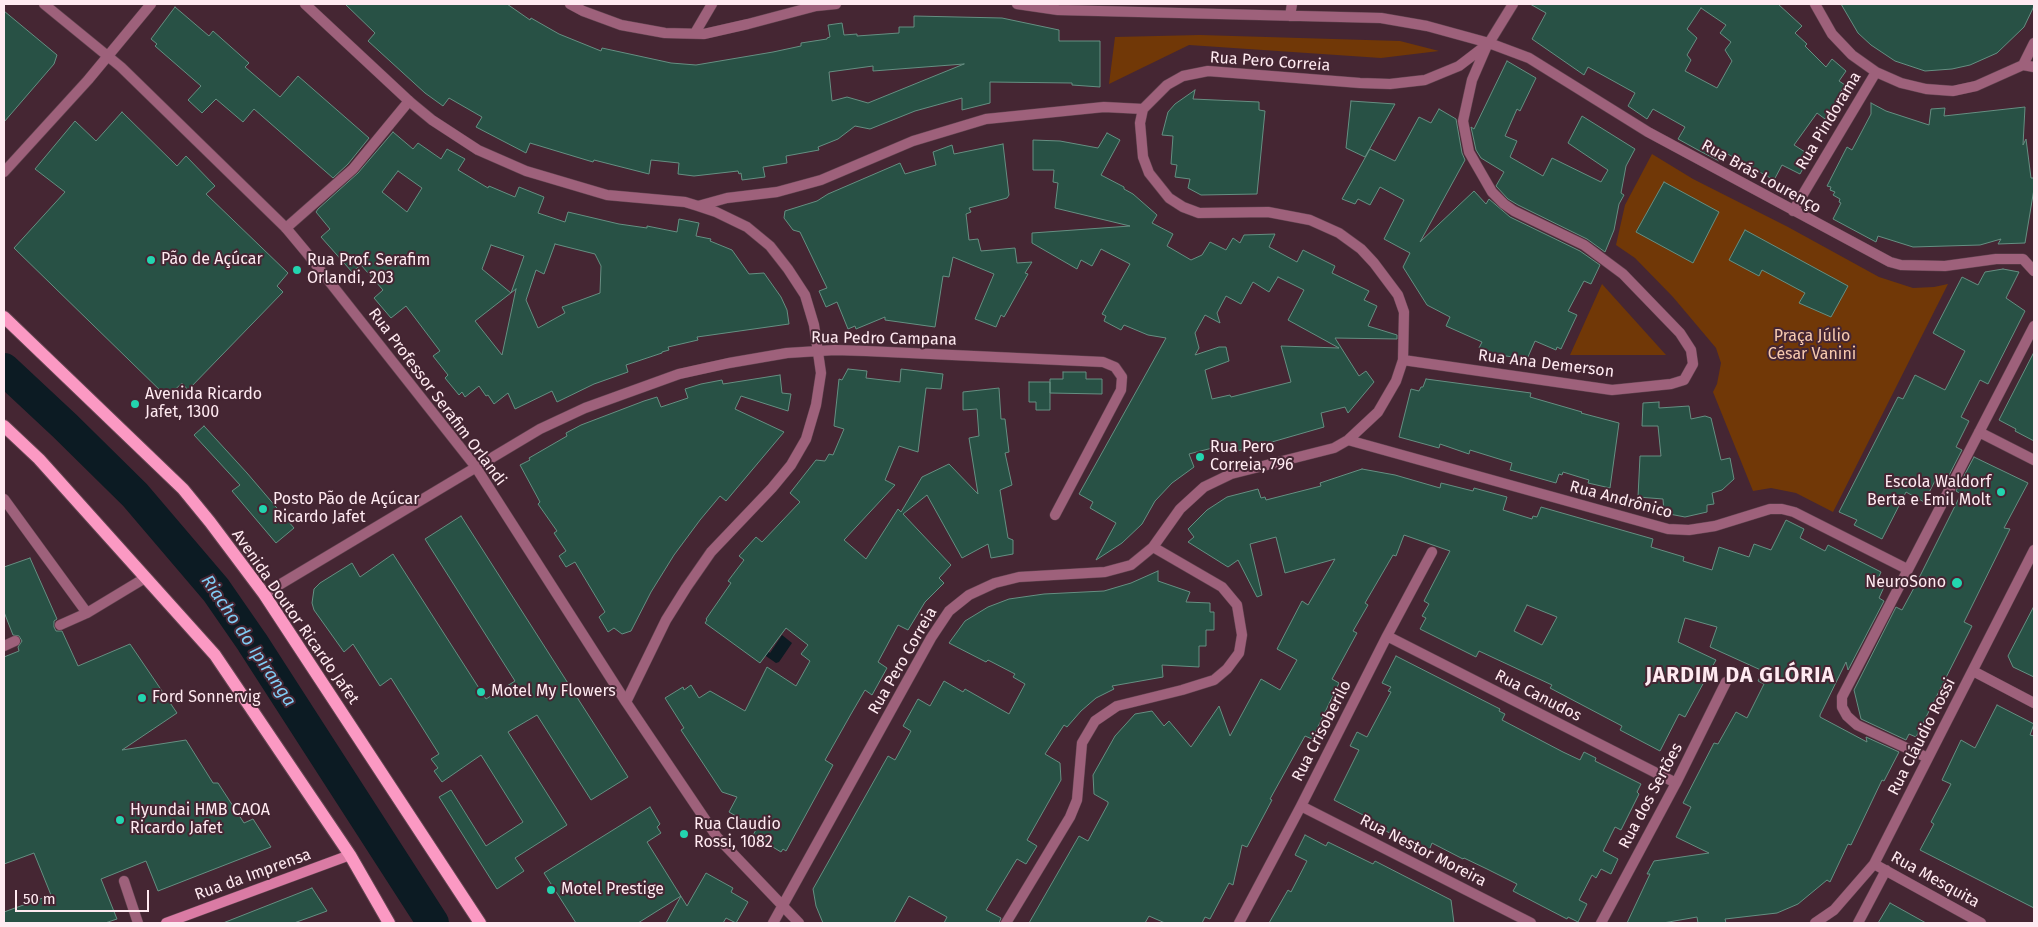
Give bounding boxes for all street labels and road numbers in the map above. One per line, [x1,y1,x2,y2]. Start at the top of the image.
street label: Rua Pero Correia [1209,48,1331,76]
street label: Rua Pindorama [1792,69,1866,173]
street label: Rua Brás Lourenço [1698,136,1824,218]
street label: Rua Professor Serafim Orlandi [364,304,510,490]
street label: Rua Pedro Campana [811,328,957,350]
street label: Rua Ana Demerson [1477,346,1615,382]
street label: Rua Andrônico [1567,477,1675,523]
street label: Avenida Doutor Ricardo Jafet [227,526,363,708]
street label: Rua Pero Correia [865,604,941,718]
street label: Rua Canudos [1492,666,1584,726]
street label: Rua Cláudio Rossi [1884,675,1960,799]
street label: Rua Crisoberilo [1288,677,1356,785]
street label: Rua dos Sertões [1615,740,1687,852]
street label: Rua Nestor Moreira [1357,811,1489,891]
street label: Rua da Imprensa [192,845,314,905]
street label: Rua Mesquita [1887,848,1983,912]

